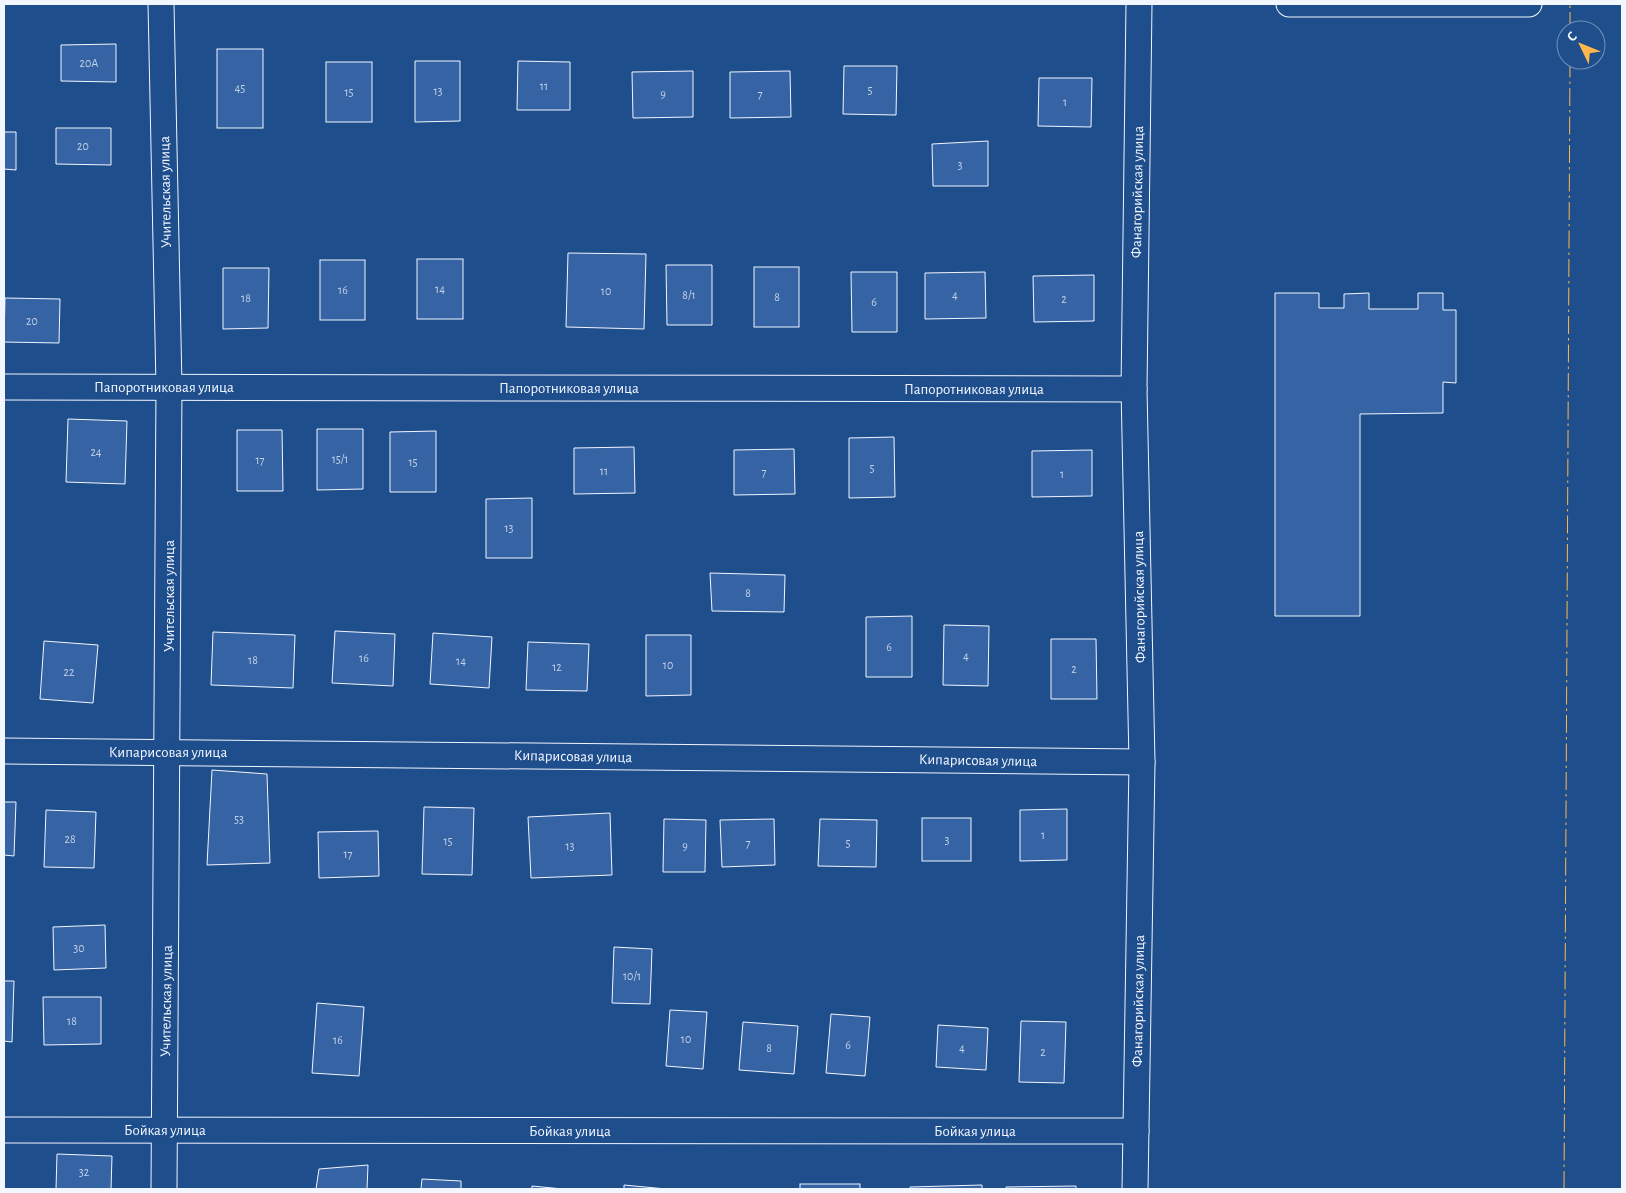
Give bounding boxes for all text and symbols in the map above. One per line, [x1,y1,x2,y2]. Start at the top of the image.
north arrow [1556,20,1606,70]
text: С [1564,29,1580,44]
house number: 20А [80,57,98,69]
house number: 11 [540,80,548,92]
house number: 45 [235,82,245,94]
house number: 5 [867,84,873,96]
house number: 13 [433,85,443,97]
house number: 15 [344,86,354,98]
house number: 9 [660,88,666,100]
house number: 7 [757,88,763,100]
house number: 1 [1063,96,1067,108]
street label: Фанагорийская улица [1129,126,1146,258]
street label: Учительская улица [157,136,174,248]
house number: 20 [77,140,89,152]
house number: 3 [958,159,963,171]
house number: 14 [435,283,445,295]
house number: 16 [338,284,348,296]
house number: 10 [601,285,611,297]
house number: 8/1 [682,289,696,301]
house number: 4 [952,289,958,301]
house number: 8 [774,291,780,303]
house number: 18 [241,292,251,304]
house number: 2 [1061,293,1067,305]
house number: 6 [871,296,877,308]
house number: 20 [26,315,38,327]
street label: Папоротниковая улица [94,380,234,395]
street label: Папоротниковая улица [499,381,639,396]
street label: Папоротниковая улица [904,382,1044,397]
house number: 24 [90,446,102,458]
house number: 15/1 [332,453,348,465]
house number: 17 [255,454,265,466]
house number: 15 [408,456,418,468]
house number: 5 [869,462,875,474]
house number: 11 [600,465,608,477]
house number: 7 [761,466,767,478]
house number: 1 [1060,468,1064,480]
house number: 13 [504,522,514,534]
street label: Фанагорийская улица [1131,531,1148,663]
street label: Учительская улица [162,540,177,652]
house number: 8 [745,587,751,599]
house number: 6 [886,641,892,653]
house number: 4 [963,650,969,662]
house number: 16 [359,652,369,664]
house number: 18 [248,654,258,666]
house number: 14 [456,655,466,667]
house number: 10 [663,659,673,671]
house number: 12 [552,661,562,673]
house number: 2 [1071,663,1077,675]
house number: 22 [64,666,75,678]
street label: Кипарисовая улица [109,745,227,760]
street label: Кипарисовая улица [514,748,632,765]
street label: Кипарисовая улица [919,752,1037,769]
house number: 53 [234,813,244,825]
house number: 1 [1041,829,1045,841]
house number: 28 [64,833,76,845]
house number: 3 [945,834,950,846]
house number: 15 [443,835,453,847]
house number: 7 [745,837,751,849]
house number: 5 [845,837,851,849]
house number: 13 [565,840,575,852]
house number: 9 [682,840,688,852]
house number: 17 [343,848,353,860]
street label: Фанагорийская улица [1130,935,1147,1067]
house number: 30 [73,942,85,954]
street label: Учительская улица [158,945,175,1057]
house number: 10/1 [623,970,641,982]
house number: 18 [67,1015,77,1027]
house number: 10 [681,1033,691,1045]
house number: 16 [333,1034,343,1046]
house number: 6 [845,1039,851,1051]
house number: 8 [766,1042,772,1054]
house number: 4 [959,1042,965,1054]
house number: 2 [1040,1046,1046,1058]
street label: Бойкая улица [124,1123,206,1138]
street label: Бойкая улица [529,1124,611,1139]
street label: Бойкая улица [934,1124,1016,1139]
house number: 32 [79,1166,90,1178]

